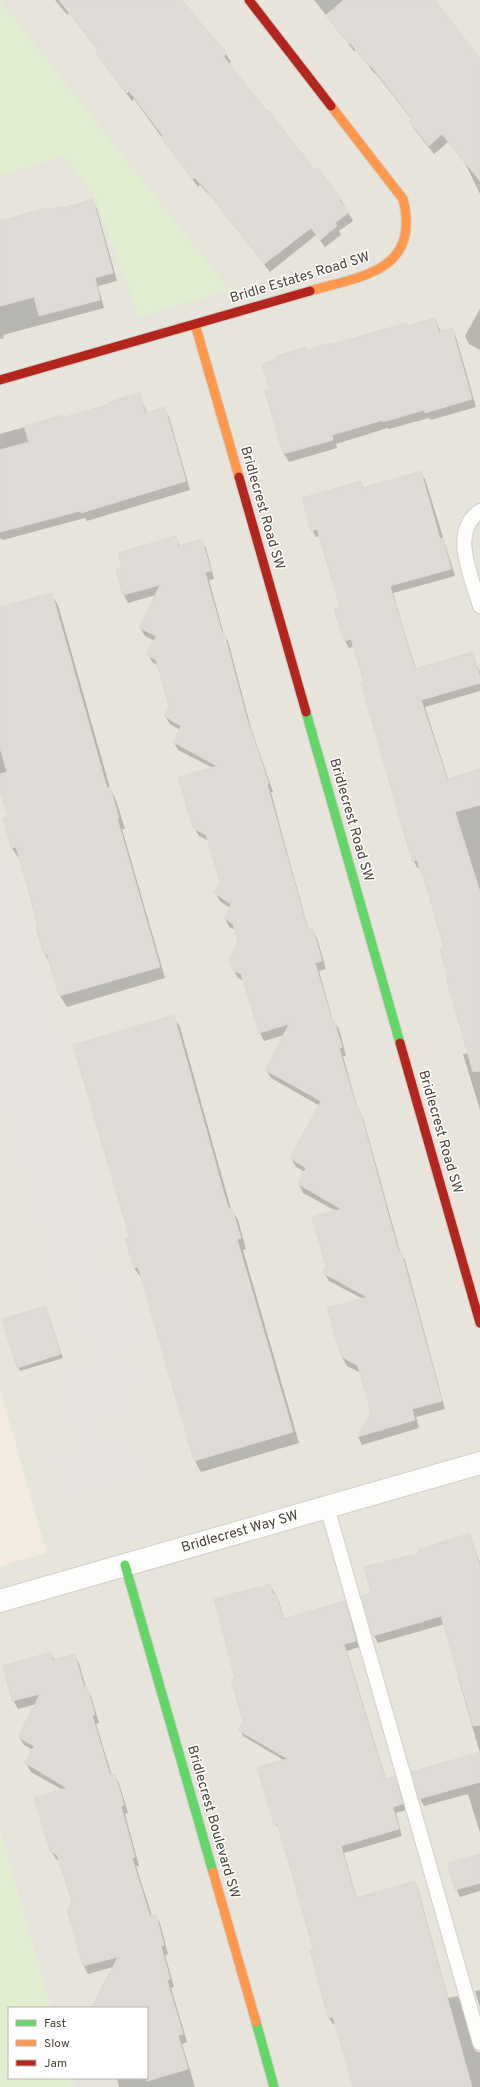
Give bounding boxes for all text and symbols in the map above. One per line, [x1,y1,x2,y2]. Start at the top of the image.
street label: Bridle Estates Road SW [228,249,372,307]
street label: Bridlecrest Road SW [236,444,288,572]
street label: Bridlecrest Road SW [325,756,377,884]
street label: Bridlecrest Road SW [414,1068,466,1196]
street label: Bridlecrest Way SW [179,1507,301,1557]
street label: Bridlecrest Boulevard SW [183,1743,243,1901]
legend [8,2007,148,2079]
text: Fast [44,2016,66,2032]
text: Slow [44,2036,70,2052]
text: Jam [44,2056,67,2072]

